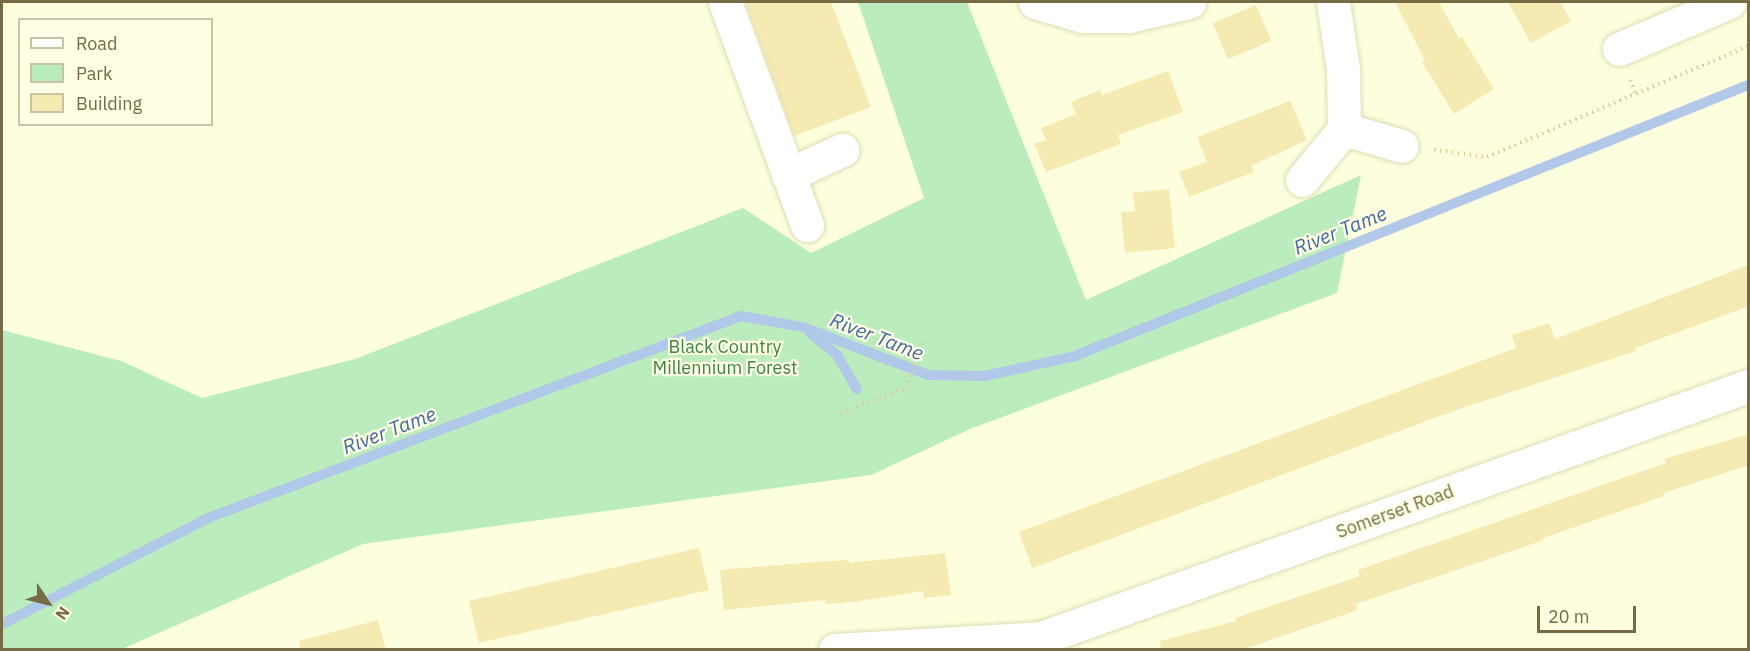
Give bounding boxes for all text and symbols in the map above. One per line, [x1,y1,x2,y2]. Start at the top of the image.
legend [18,18,213,126]
text: Road [76,32,117,55]
text: Park [76,62,112,85]
text: Building [76,92,142,115]
water label: River Tame [1290,200,1390,260]
water label: River Tame [827,307,927,365]
park label: Black Country Millennium Forest [653,337,797,380]
water label: River Tame [339,401,439,459]
street label: Somerset Road [1333,481,1457,543]
north arrow [18,573,78,633]
scale bar [1540,594,1639,632]
text: N [51,603,74,624]
text: 20 m [1548,605,1590,628]

